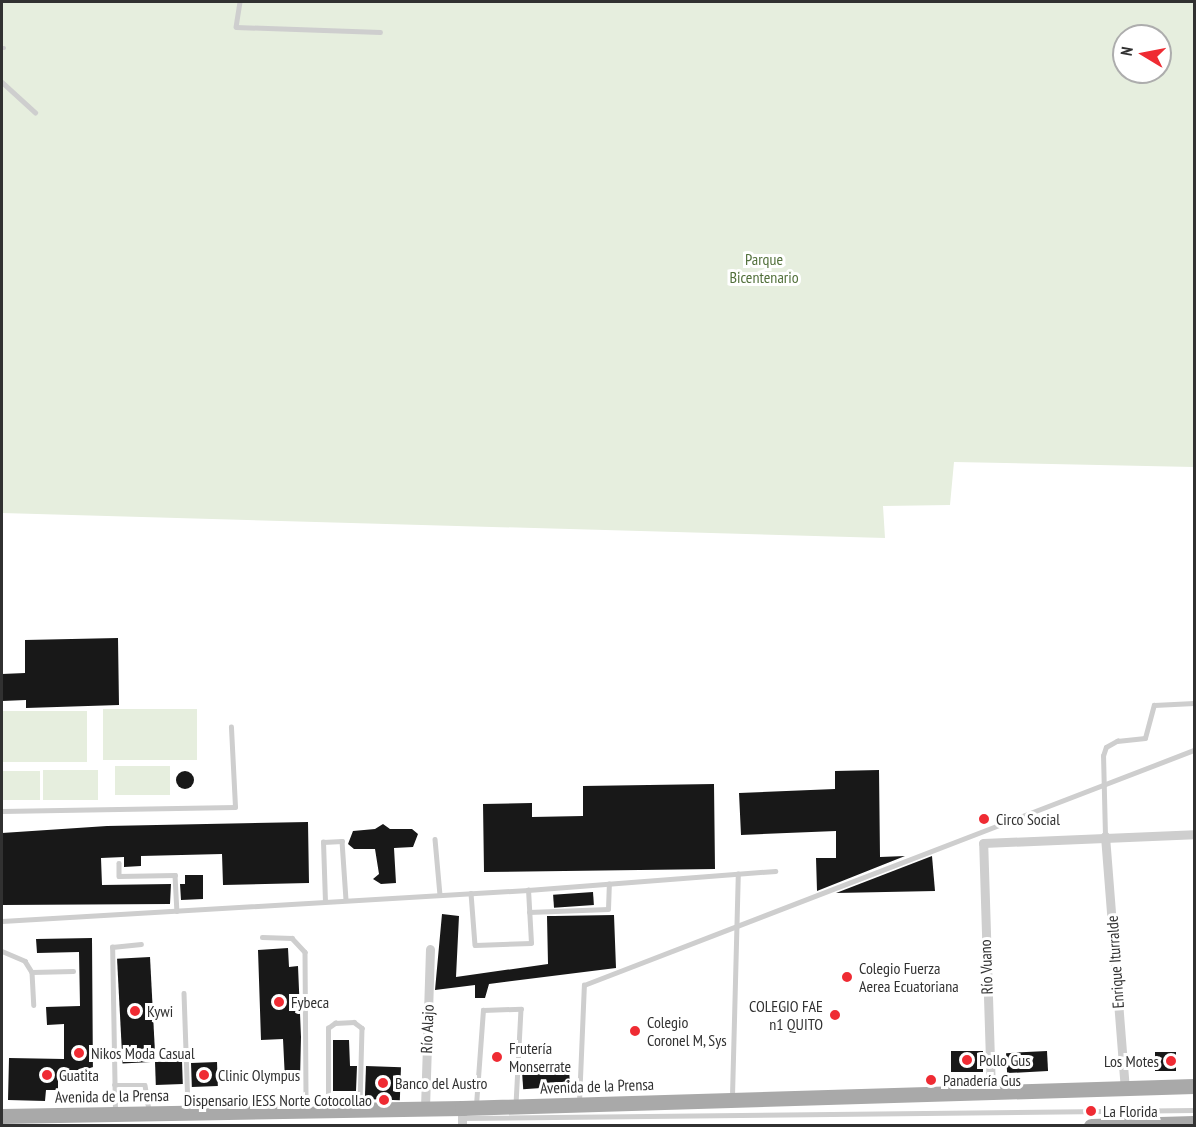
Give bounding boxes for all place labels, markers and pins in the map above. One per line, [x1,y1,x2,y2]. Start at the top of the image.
place label: Circo Social [996,809,1060,829]
marker: Circo Social [977,812,991,826]
place label: Colegio Fuerza Aerea Ecuatoriana [859,958,959,996]
marker: Colegio Fuerza Aerea Ecuatoriana [840,970,854,984]
place label: Fybeca [291,992,329,1012]
marker: Fybeca [272,995,286,1009]
place label: COLEGIO FAE n1 QUITO [749,996,823,1034]
place label: Kywi [147,1001,173,1021]
marker: Kywi [128,1004,142,1018]
marker: COLEGIO FAE n1 QUITO [828,1008,842,1022]
place label: Colegio Coronel M, Sys [647,1012,728,1050]
marker: Colegio Coronel M, Sys [628,1024,642,1038]
place label: Frutería Monserrate [509,1038,571,1076]
place label: Nikos Moda Casual [91,1043,195,1063]
marker: Nikos Moda Casual [72,1046,86,1060]
marker: Frutería Monserrate [490,1050,504,1064]
place label: Pollo Gus [979,1050,1031,1070]
place label: Los Motes [1104,1051,1159,1071]
marker: Pollo Gus [960,1053,974,1067]
marker: Los Motes [1164,1054,1178,1068]
place label: Guatita [59,1065,99,1085]
place label: Clinic Olympus [218,1065,300,1085]
marker: Clinic Olympus [195,1066,213,1084]
marker: Guatita [40,1068,54,1082]
place label: Panadería Gus [943,1070,1021,1090]
place label: Banco del Austro [395,1073,488,1093]
marker: Panadería Gus [924,1073,938,1087]
marker: Banco del Austro [376,1076,390,1090]
place label: Dispensario IESS Norte Cotocollao [184,1090,372,1110]
marker: Dispensario IESS Norte Cotocollao [377,1093,391,1107]
place label: La Florida [1103,1101,1158,1121]
marker: La Florida [1084,1104,1098,1118]

